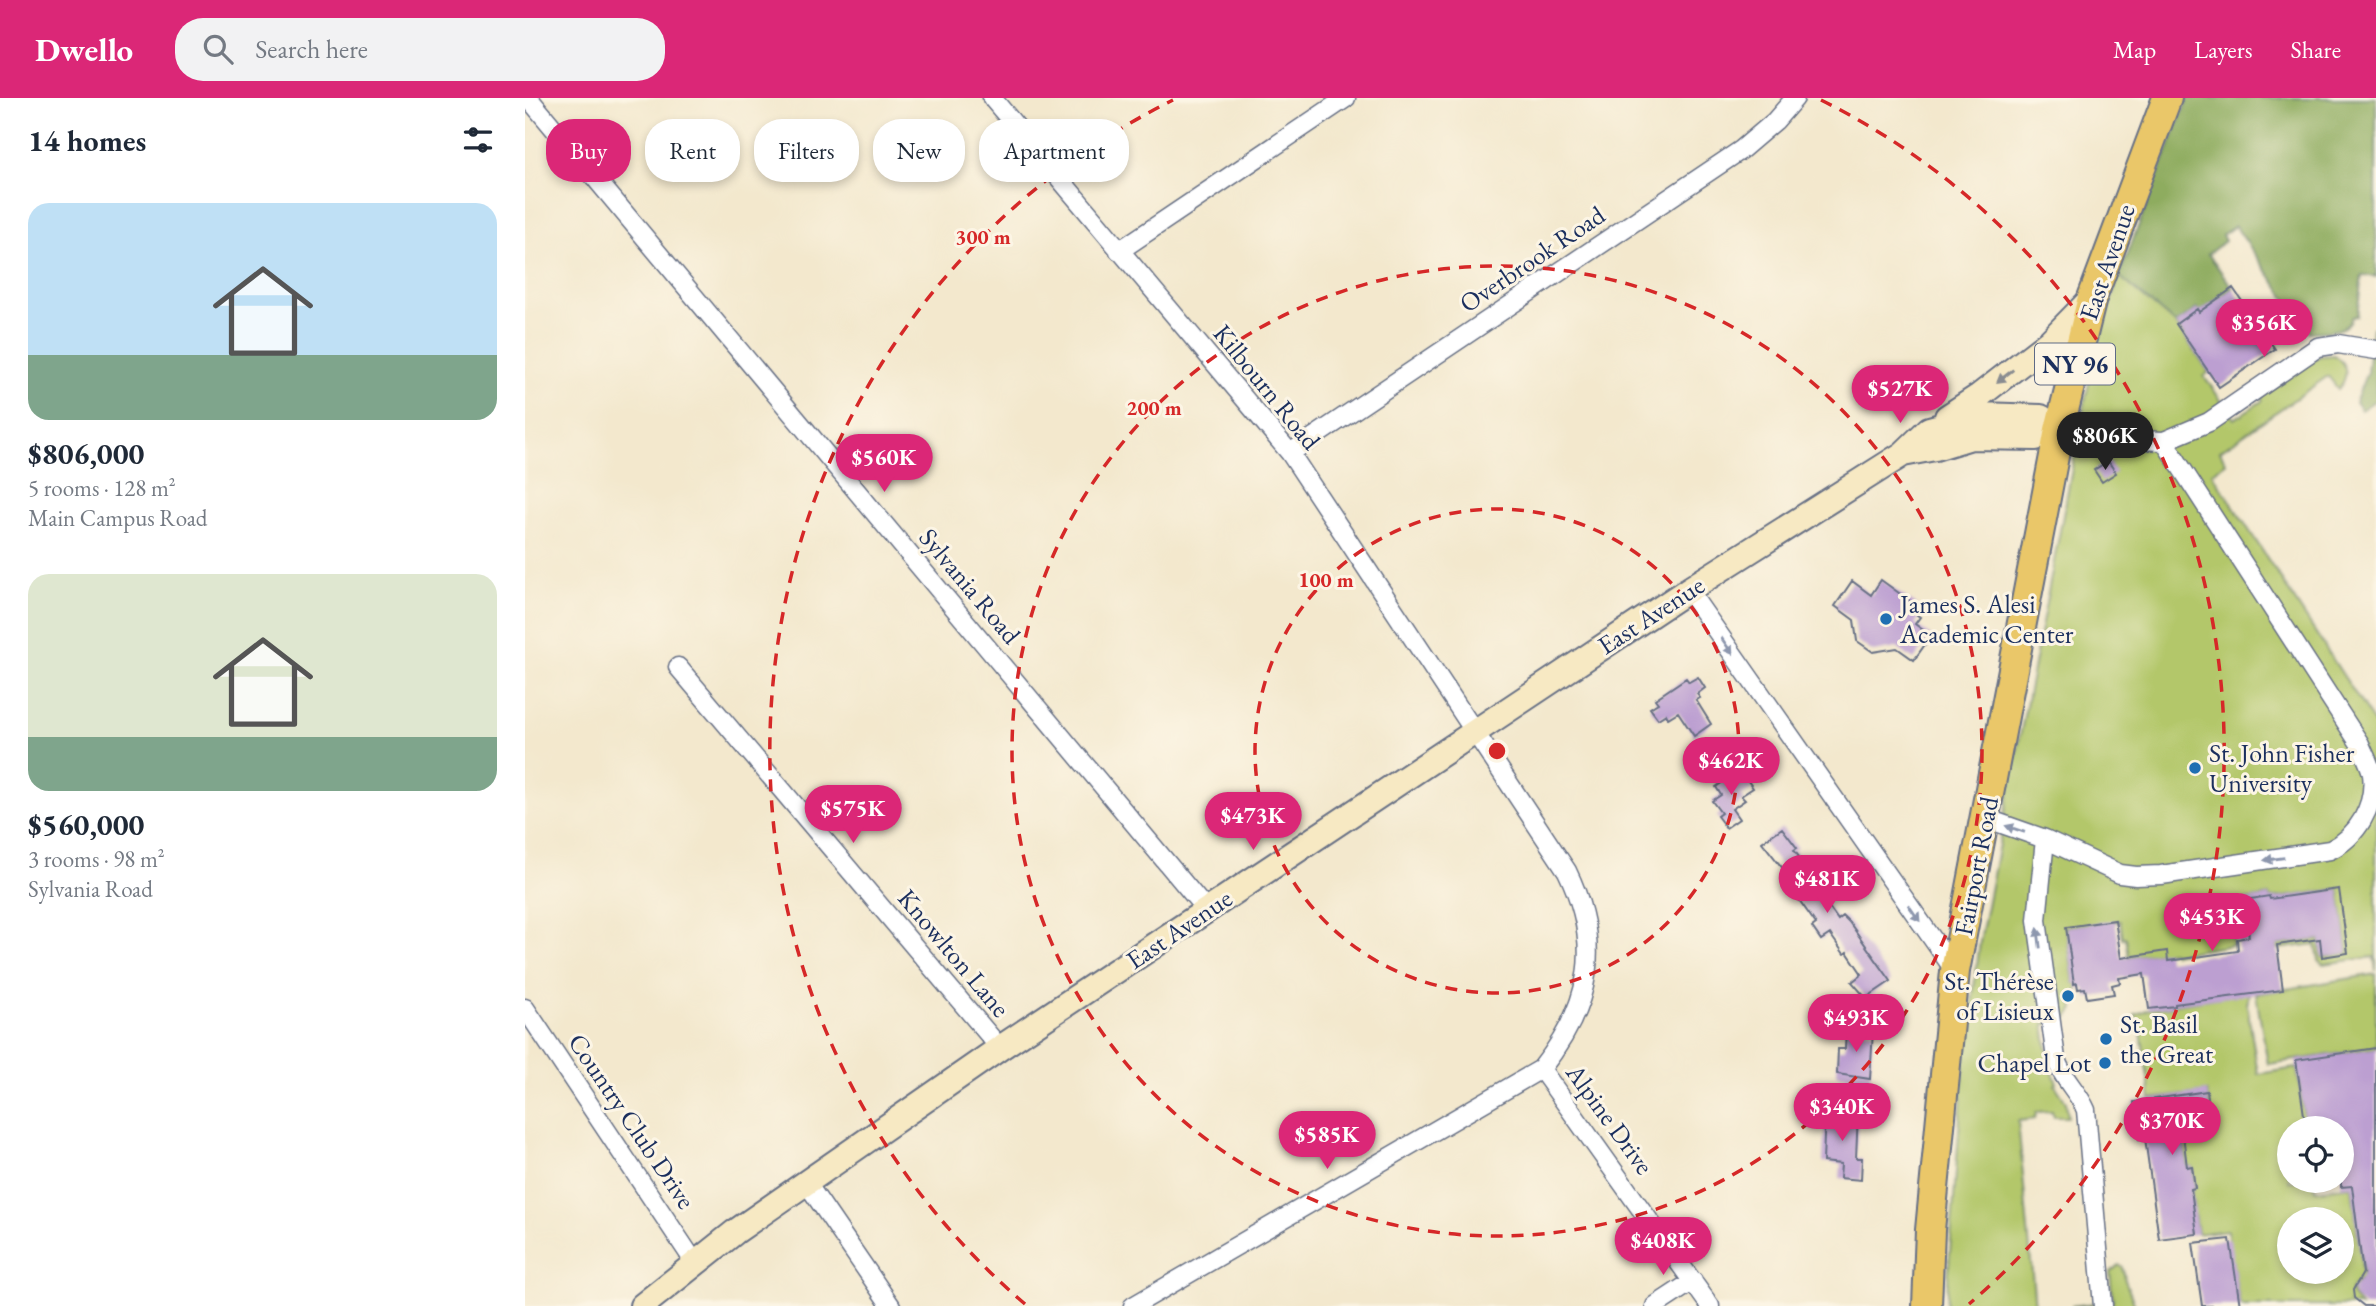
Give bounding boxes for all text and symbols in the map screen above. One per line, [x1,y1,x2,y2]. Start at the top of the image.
search box [175,18,665,81]
text: Dwello [35,28,133,71]
icon: search [199,30,237,68]
text: Search here [255,32,368,66]
text: Map [2113,34,2156,65]
text: Layers [2194,34,2253,65]
text: Share [2291,34,2341,65]
chip: Buy [546,119,631,182]
chip: Rent [645,119,740,182]
chip: Filters [754,119,859,182]
chip: New [873,119,965,182]
chip: Apartment [979,119,1129,182]
text: 14 homes [28,121,146,160]
icon: filters [459,121,497,159]
street label: Overbrook Road [1453,197,1612,320]
street label: East Avenue [2071,199,2143,325]
text: 300 m [955,223,1011,250]
icon: home [200,248,326,374]
pin: $356K [2215,300,2313,359]
text: $356K [2232,307,2296,337]
street label: Kilbourn Road [1206,317,1329,458]
road number: NY 96 [2035,344,2115,384]
pin: $527K [1851,366,1949,425]
one-way arrow [1996,369,2014,384]
text: $527K [1868,373,1932,403]
text: 200 m [1126,394,1182,421]
pin: $806K [2056,412,2154,472]
text: $806K [2073,420,2137,450]
text: $806,000 [28,434,144,473]
pin: $560K [835,434,933,494]
text: $560K [852,442,916,472]
text: 5 rooms · 128 m² [28,473,176,503]
text: Main Campus Road [28,503,207,533]
street label: Sylvania Road [912,521,1029,652]
text: 100 m [1298,566,1354,593]
street label: East Avenue [1591,568,1711,662]
place label: James S. Alesi Academic Center [1898,587,2074,651]
marker: James S. Alesi Academic Center [1878,611,1894,627]
icon: home [200,619,326,745]
one-way arrow [1720,637,1734,655]
place label: St. John Fisher University [2209,736,2355,800]
pin: $462K [1682,738,1780,797]
centre of rings [1485,739,1509,763]
text: $462K [1699,745,1763,775]
marker: St. John Fisher University [2187,760,2203,776]
pin: $575K [804,786,902,845]
pin: $473K [1204,792,1302,852]
text: $575K [821,793,885,823]
street label: Fairport Road [1946,793,2006,938]
text: $473K [1221,800,1285,830]
text: $560,000 [28,805,144,844]
one-way arrow [2005,823,2026,834]
text: 3 rooms · 98 m² [28,844,165,874]
one-way arrow [2263,854,2285,865]
pin: $481K [1778,856,1876,915]
text: $481K [1795,863,1859,893]
text: Sylvania Road [28,874,153,904]
street label: East Avenue [1119,881,1239,977]
street label: Knowlton Lane [890,882,1018,1024]
pin: $453K [2163,894,2261,953]
text: $453K [2180,901,2244,931]
one-way arrow [1907,903,1920,922]
one-way arrow [2034,927,2045,949]
place label: St. Thérèse of Lisieux [1944,964,2055,1028]
marker: St. Thérèse of Lisieux [2060,988,2076,1004]
pin: $493K [1807,995,1905,1054]
text: $493K [1824,1002,1888,1032]
place label: St. Basil the Great [2120,1007,2213,1071]
street label: Country Club Drive [561,1027,703,1215]
marker: St. Basil the Great [2098,1031,2114,1047]
place label: Chapel Lot [1977,1046,2091,1080]
marker: Chapel Lot [2097,1055,2113,1071]
street label: Alpine Drive [1558,1056,1662,1181]
pin: $340K [1793,1084,1891,1143]
text: $340K [1810,1091,1874,1121]
pin: $370K [2123,1098,2221,1157]
text: $370K [2140,1105,2204,1135]
pin: $585K [1278,1112,1376,1171]
map controls [2277,1116,2354,1284]
button: locate [2277,1116,2354,1193]
text: $585K [1295,1119,1359,1149]
button: layers [2277,1207,2354,1284]
pin: $408K [1614,1218,1712,1277]
text: $408K [1631,1225,1695,1255]

